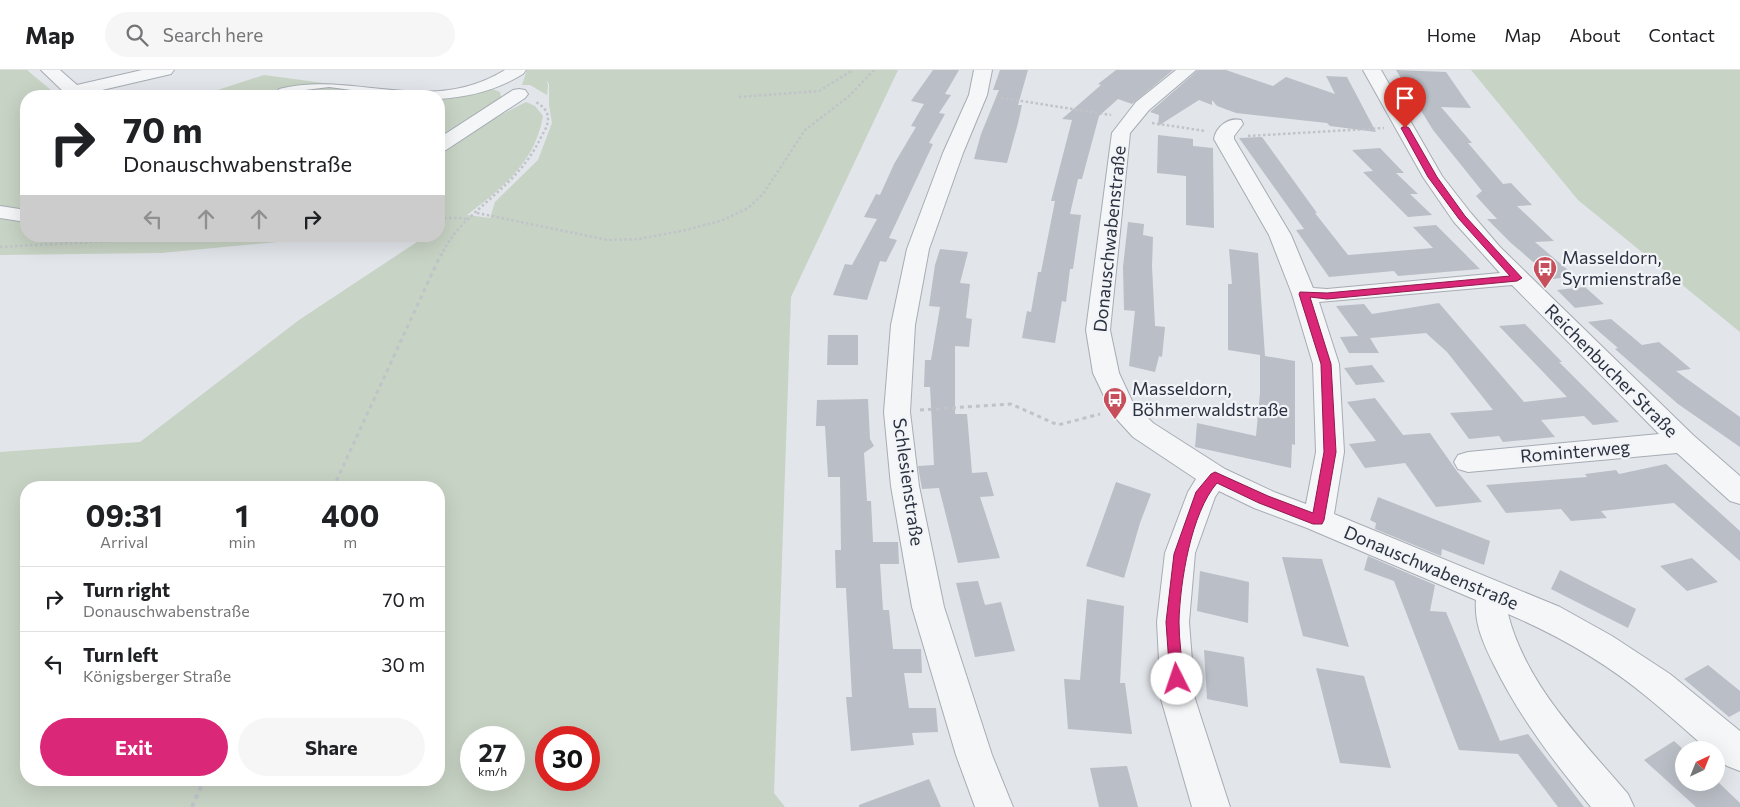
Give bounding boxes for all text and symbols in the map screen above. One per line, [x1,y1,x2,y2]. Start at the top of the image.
search box [105,12,455,57]
text: Map [25,20,75,49]
icon: search [123,21,151,49]
text: Search here [163,23,263,46]
text: Home [1427,24,1476,46]
text: Map [1504,24,1541,46]
text: About [1569,24,1621,46]
text: Contact [1649,24,1715,46]
pin [1384,77,1426,128]
icon: arrive [1391,84,1419,112]
text: 70 m [123,107,203,150]
icon: right [40,110,105,175]
street label: Donauschwabenstraße [1088,145,1130,333]
text: Donauschwabenstraße [123,150,352,177]
icon: left [139,205,167,233]
icon: ahead [192,205,220,233]
icon: ahead [245,205,273,233]
icon: right [298,205,326,233]
place label: Masseldorn, Syrmienstraße [1562,246,1681,289]
bus stop icon: Masseldorn, Syrmienstraße [1532,255,1558,289]
street label: Reichenbucher Straße [1541,299,1683,441]
place label: Masseldorn, Böhmerwaldstraße [1132,377,1288,420]
bus stop icon: Masseldorn, Böhmerwaldstraße [1102,386,1128,420]
street label: Schlesienstraße [889,417,929,547]
street label: Rominterweg [1519,435,1631,467]
text: 09:31 [86,496,163,533]
text: 1 [235,496,249,533]
text: 400 [321,496,379,533]
street label: Donauschwabenstraße [1341,520,1522,614]
text: Arrival [100,532,148,551]
text: min [228,532,256,551]
text: m [343,532,357,551]
text: Turn right [83,578,170,601]
icon: right [40,585,68,613]
text: 70 m [382,588,425,611]
text: Donauschwabenstraße [83,601,250,620]
text: Turn left [83,643,158,666]
icon: left [40,650,68,678]
position arrow [1150,652,1202,704]
text: 30 m [382,653,425,676]
text: Königsberger Straße [83,666,231,685]
button: Exit [40,718,228,776]
button: Share [238,718,425,776]
speed limit sign: 30 [535,726,600,791]
text: 27 [479,737,506,767]
north arrow [1675,741,1725,791]
map controls [1675,741,1725,791]
text: km/h [478,764,507,778]

